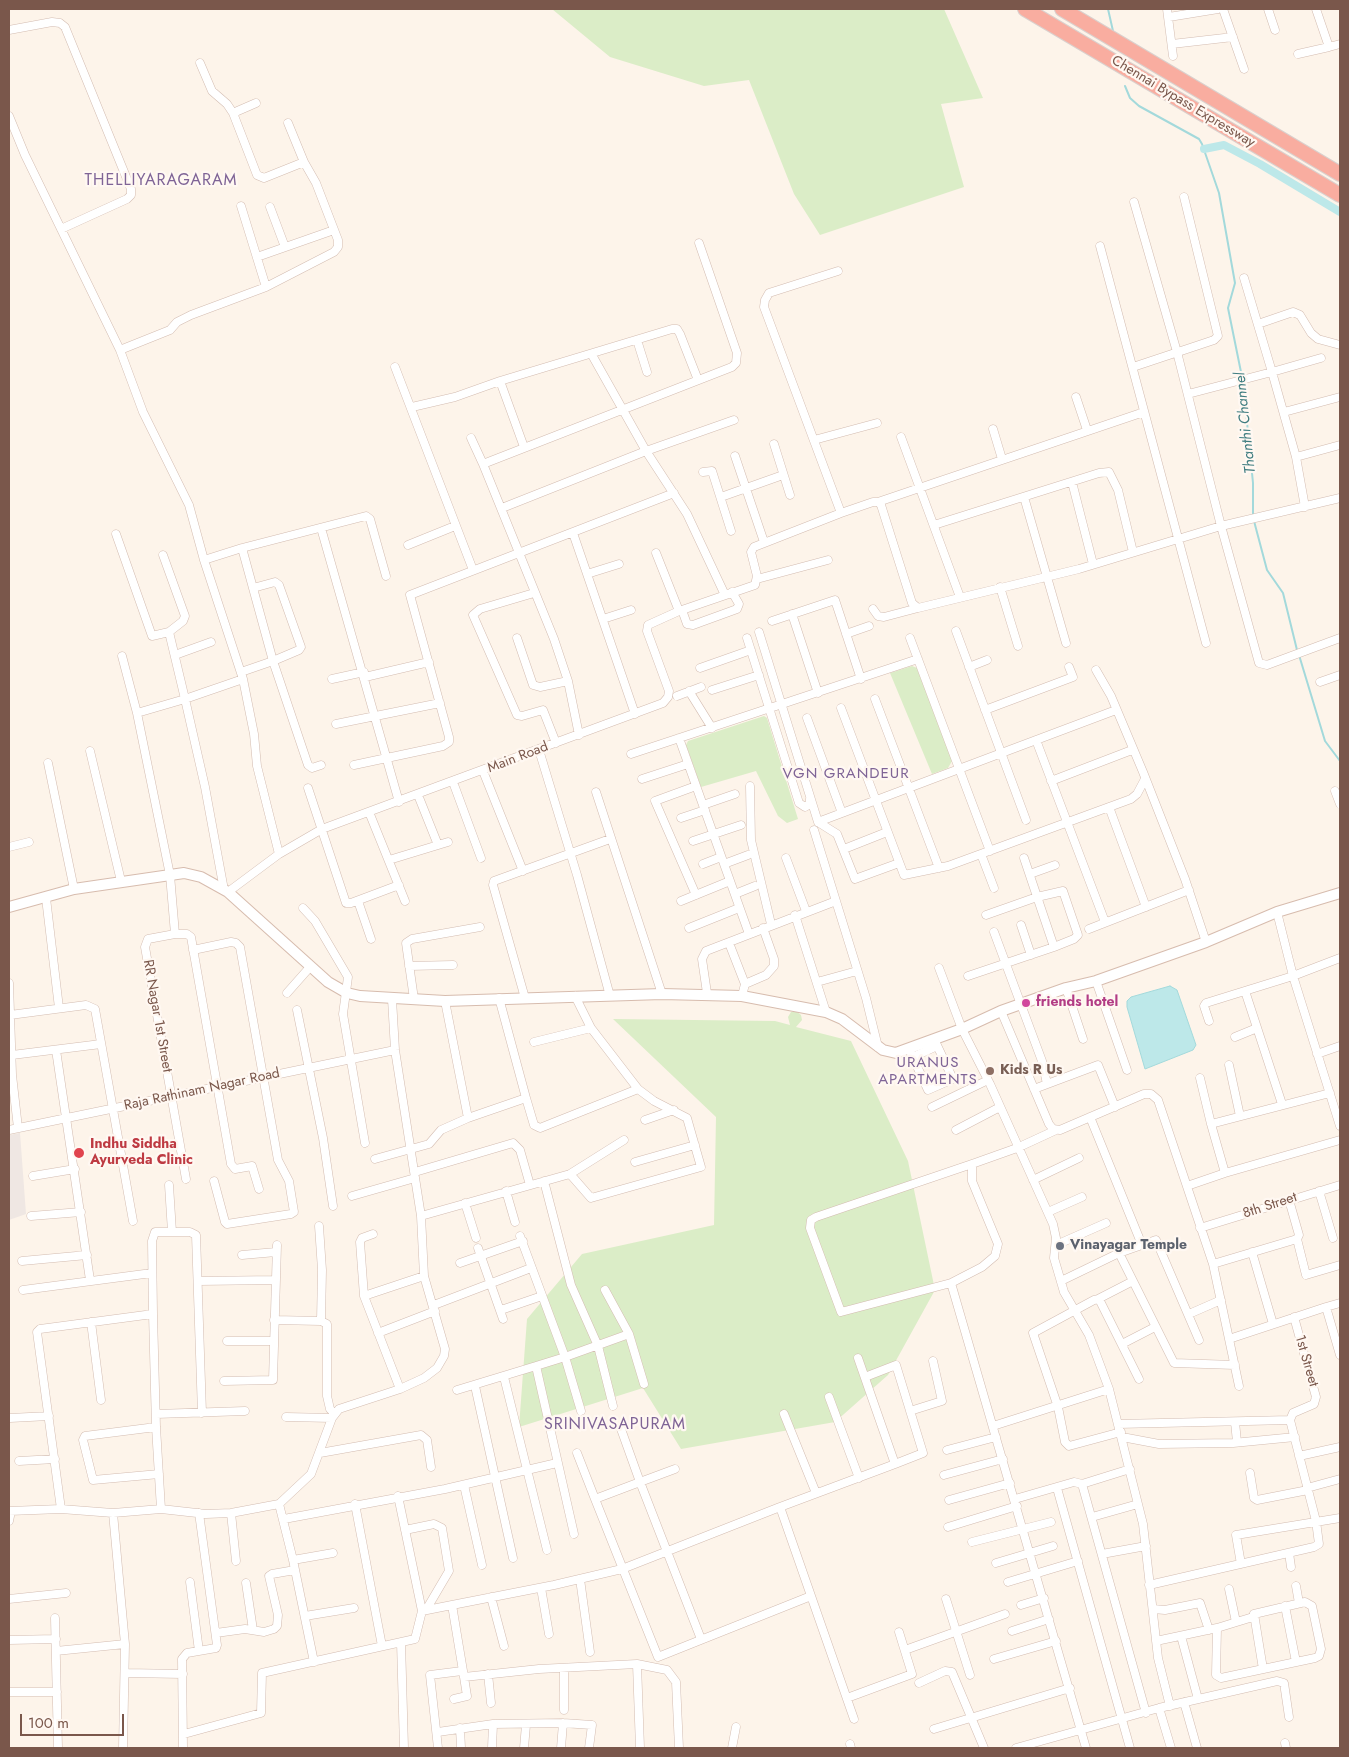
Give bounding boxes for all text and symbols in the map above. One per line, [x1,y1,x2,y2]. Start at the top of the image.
street label: Chennai Bypass Expressway [1108,52,1258,152]
district label: THELLIYARAGARAM [83,171,239,191]
water label: Thanthi Channel [1232,371,1260,475]
street label: Main Road [485,739,551,777]
district label: VGN GRANDEUR [781,765,911,783]
street label: RR Nagar 1st Street [139,958,175,1074]
place label: friends hotel [1036,995,1118,1011]
marker: friends hotel [1020,997,1032,1009]
district label: URANUS APARTMENTS [877,1054,979,1089]
place label: Kids R Us [1000,1063,1062,1079]
street label: Raja Rathinam Nagar Road [123,1065,281,1115]
marker: Kids R Us [984,1065,996,1077]
place label: Indhu Siddha Ayurveda Clinic [90,1137,193,1170]
marker: Indhu Siddha Ayurveda Clinic [72,1146,86,1160]
street label: 8th Street [1241,1189,1299,1223]
place label: Vinayagar Temple [1070,1238,1187,1254]
marker: Vinayagar Temple [1054,1240,1066,1252]
street label: 1st Street [1291,1333,1321,1389]
district label: SRINIVASAPURAM [542,1415,688,1435]
scale bar [22,1704,126,1736]
text: 100 m [28,1712,69,1734]

